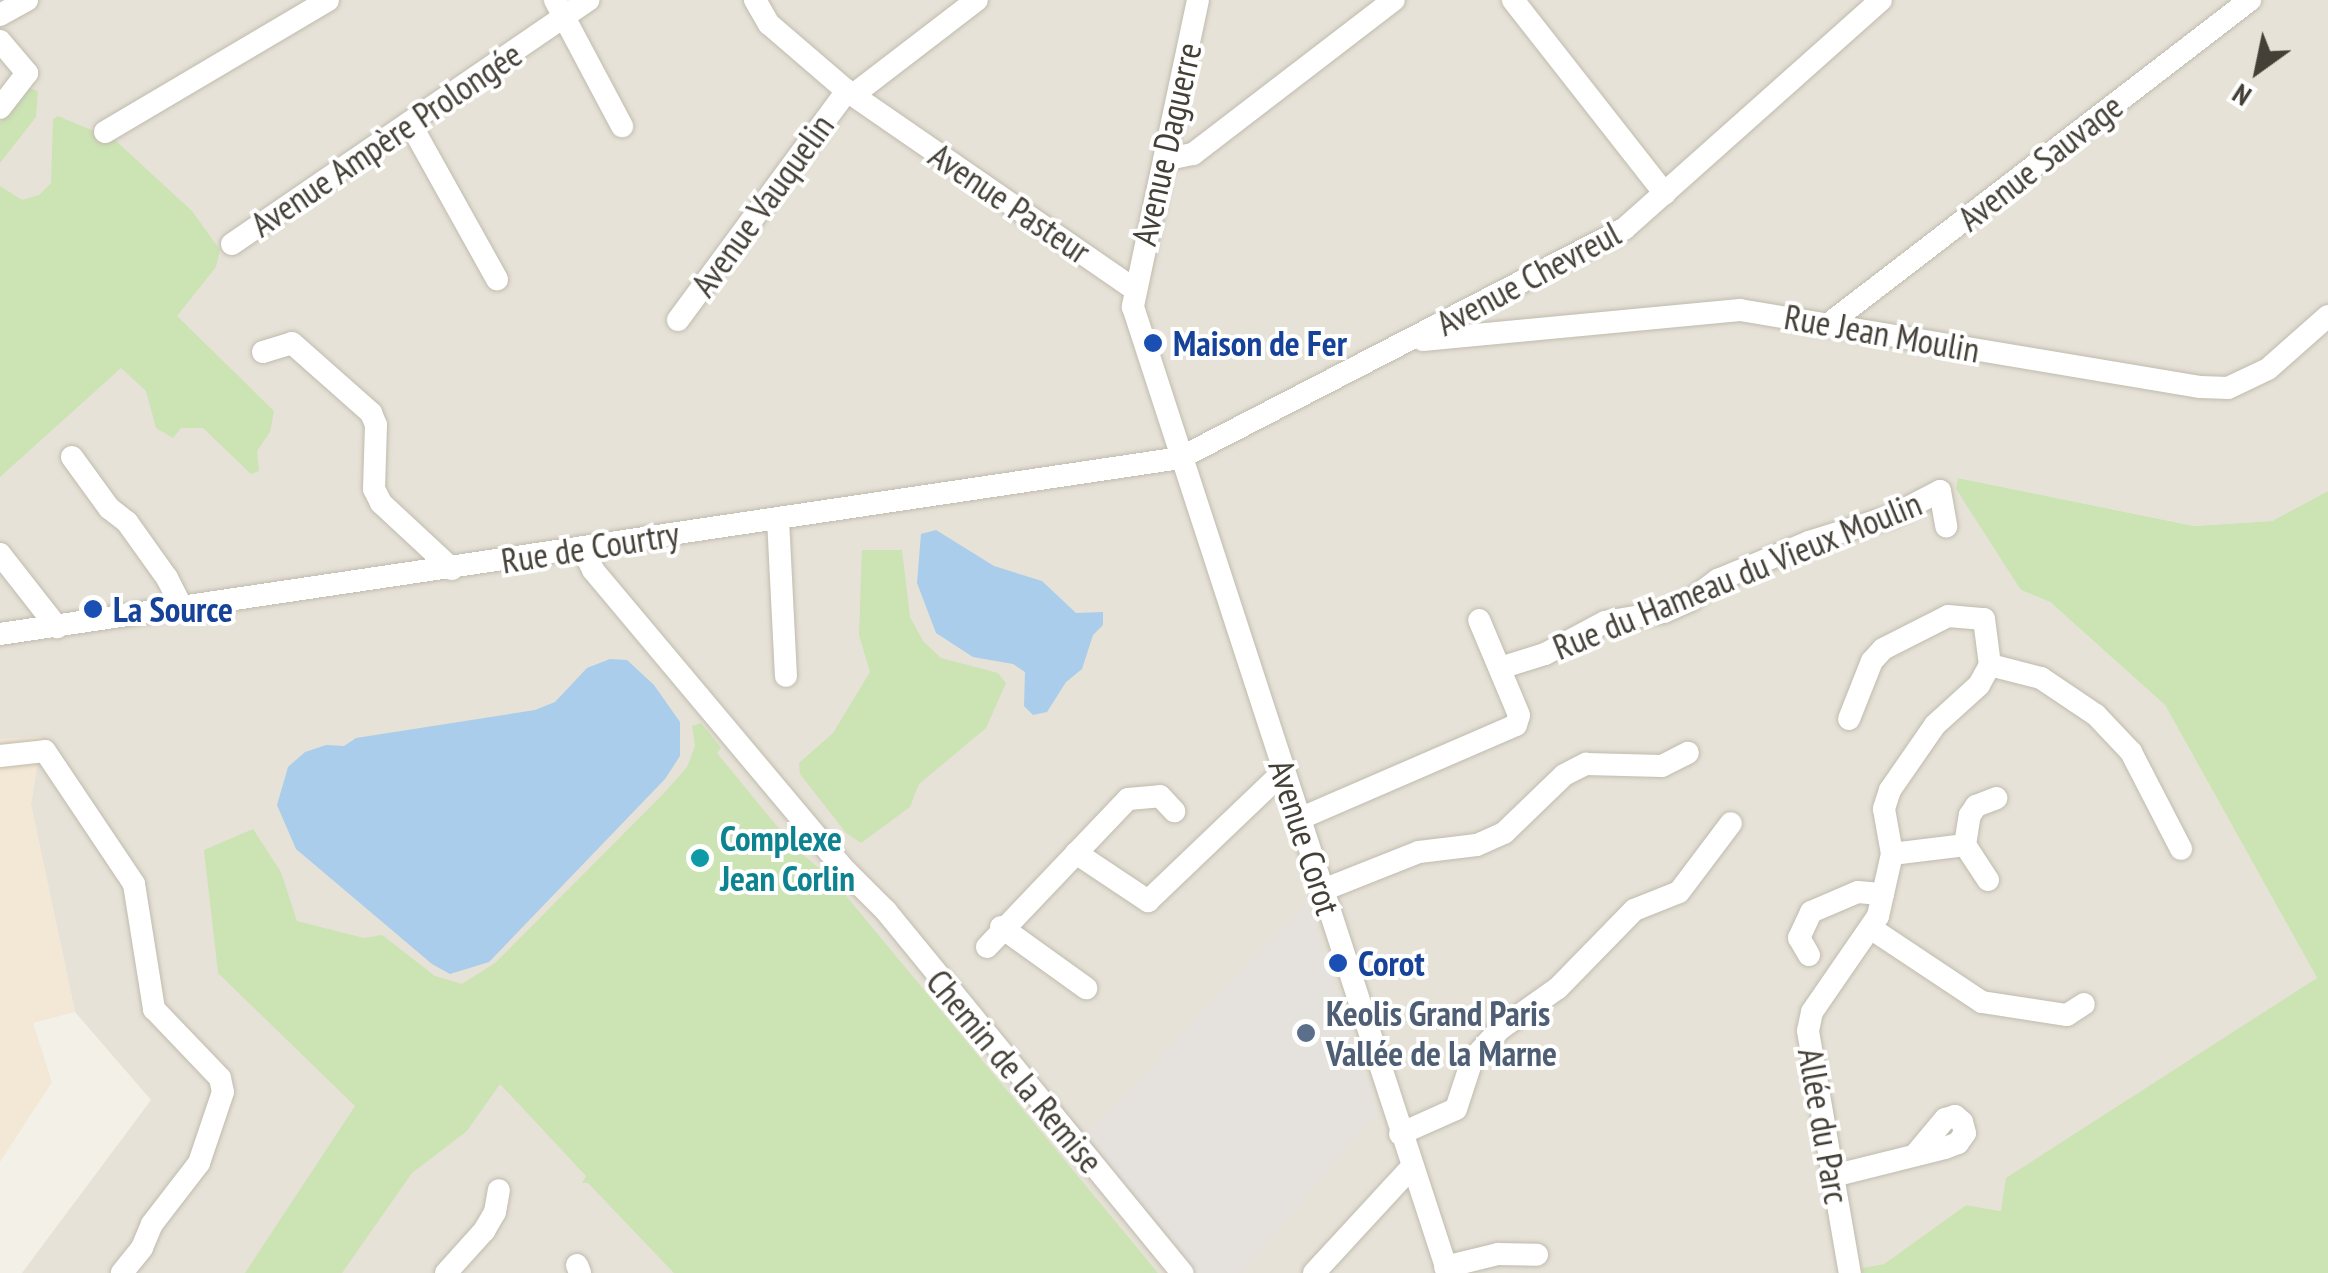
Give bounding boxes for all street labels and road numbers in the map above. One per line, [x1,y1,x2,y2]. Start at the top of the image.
street label: Avenue Ampère Prolongée [242,33,530,245]
street label: Avenue Daguerre [1122,39,1210,249]
street label: Avenue Sauvage [1949,85,2131,239]
street label: Avenue Vauquelin [682,105,842,305]
street label: Avenue Pasteur [921,134,1099,272]
street label: Avenue Chevreul [1429,212,1627,344]
street label: Rue Jean Moulin [1781,295,1983,371]
street label: Rue du Hameau du Vieux Moulin [1546,482,1928,668]
street label: Rue de Courtry [498,512,682,582]
street label: Avenue Corot [1260,754,1350,920]
street label: Chemin de la Remise [918,961,1112,1181]
street label: Allée du Parc [1790,1045,1858,1207]

